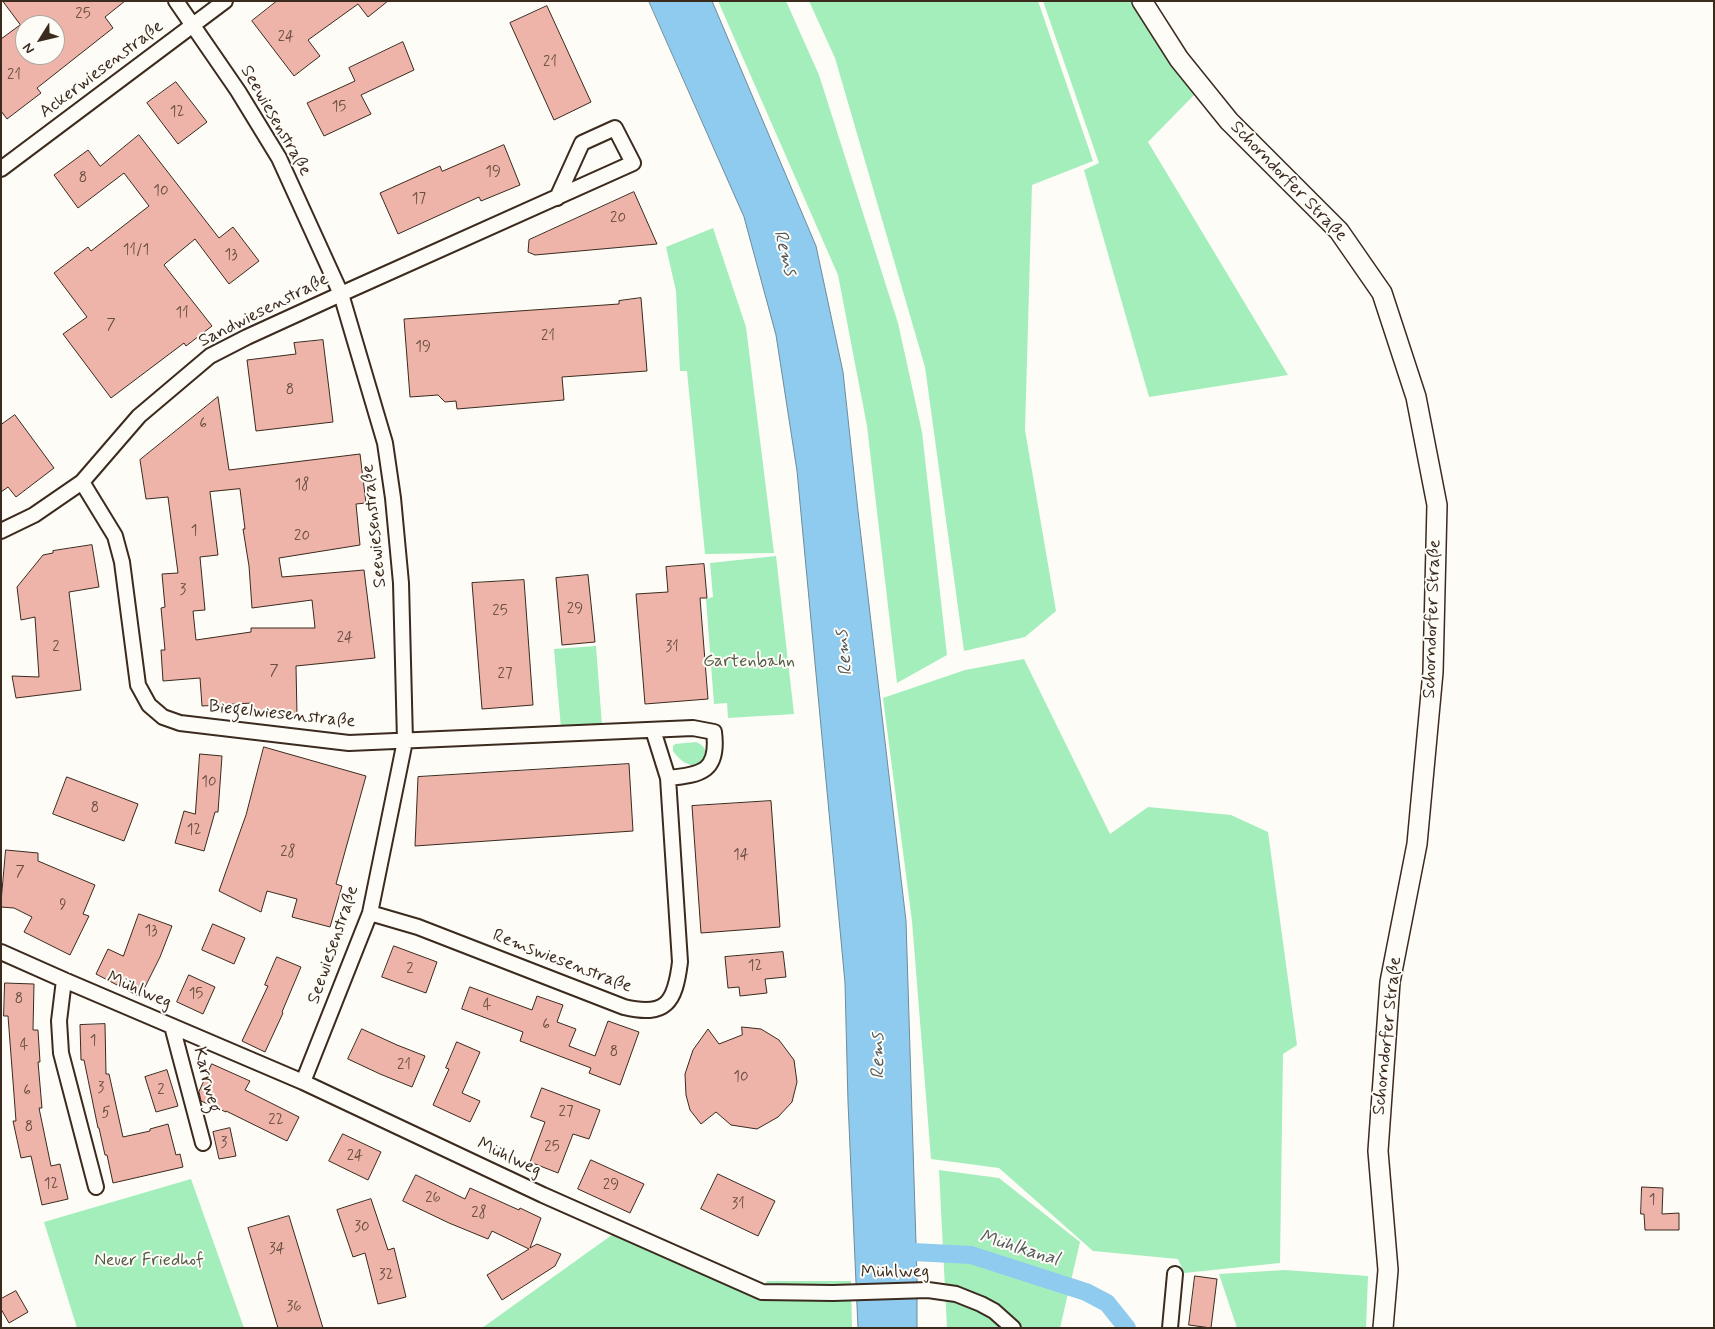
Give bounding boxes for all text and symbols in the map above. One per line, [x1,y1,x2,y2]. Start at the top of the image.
house number: 25 [75,6,91,24]
north arrow [15,15,65,65]
street label: Ackerwiesenstraße [36,16,168,124]
house number: 24 [278,29,294,47]
text: N [19,39,39,57]
house number: 21 [543,54,557,72]
street label: Seewiesenstraße [235,62,315,180]
house number: 21 [7,67,21,85]
house number: 15 [332,99,346,117]
house number: 12 [170,104,184,122]
street label: Schorndorfer Straße [1225,117,1351,247]
house number: 19 [485,164,501,182]
house number: 8 [79,170,87,188]
house number: 10 [153,183,169,201]
house number: 17 [412,191,426,209]
house number: 20 [610,210,626,228]
water label: Rems [767,228,801,278]
house number: 11/1 [123,242,149,260]
house number: 13 [224,247,238,265]
street label: Sandwiesenstraße [195,269,333,353]
house number: 11 [175,305,189,323]
house number: 7 [106,317,116,335]
house number: 21 [541,328,555,346]
house number: 19 [415,339,431,357]
house number: 8 [286,382,294,400]
house number: 6 [199,416,207,434]
street label: Seewiesenstraße [358,463,392,589]
house number: 18 [295,477,309,495]
house number: 1 [191,523,197,541]
house number: 20 [294,528,310,546]
street label: Schorndorfer Straße [1419,539,1447,699]
house number: 3 [180,582,186,600]
house number: 29 [567,601,583,619]
house number: 25 [492,603,508,621]
water label: Rems [831,629,859,677]
house number: 24 [337,630,353,648]
house number: 2 [52,639,60,657]
house number: 31 [665,639,679,657]
park label: Gartenbahn [703,651,795,673]
house number: 7 [269,663,279,681]
house number: 27 [498,666,512,684]
street label: Biegelwiesenstraße [208,697,356,733]
house number: 10 [201,774,217,792]
house number: 8 [91,800,99,818]
house number: 12 [187,822,201,840]
house number: 28 [280,844,296,862]
house number: 14 [733,847,749,865]
house number: 7 [15,864,25,882]
street label: Seewiesenstraße [304,883,364,1007]
house number: 9 [59,897,67,915]
house number: 13 [144,923,158,941]
street label: Remswiesenstraße [489,925,635,999]
street label: Schorndorfer Straße [1369,956,1407,1116]
house number: 12 [748,958,762,976]
house number: 2 [406,961,414,979]
street label: Mühlweg [103,968,175,1014]
house number: 15 [189,986,203,1004]
house number: 8 [15,991,23,1009]
house number: 4 [483,997,491,1015]
house number: 6 [542,1017,550,1035]
house number: 1 [90,1033,96,1051]
water label: Rems [867,1033,891,1079]
house number: 4 [20,1037,28,1055]
house number: 8 [610,1044,618,1062]
street label: Karrweg [187,1045,225,1115]
house number: 21 [397,1057,411,1075]
house number: 10 [733,1069,749,1087]
house number: 3 [98,1080,104,1098]
house number: 2 [157,1082,165,1100]
house number: 6 [23,1083,31,1101]
house number: 27 [559,1104,573,1122]
house number: 5 [102,1105,110,1123]
house number: 22 [268,1112,284,1130]
house number: 8 [25,1119,33,1137]
street label: Mühlweg [473,1134,545,1182]
house number: 3 [221,1135,227,1153]
house number: 25 [544,1139,560,1157]
house number: 24 [347,1148,363,1166]
house number: 12 [44,1176,58,1194]
house number: 29 [603,1177,619,1195]
house number: 26 [425,1190,441,1208]
house number: 1 [1649,1192,1655,1210]
house number: 31 [731,1196,745,1214]
house number: 28 [471,1205,487,1223]
house number: 30 [354,1219,370,1237]
water label: Mühlkanal [976,1226,1062,1272]
house number: 34 [269,1241,285,1259]
park label: Neuer Friedhof [94,1250,204,1272]
street label: Mühlweg [861,1262,929,1284]
house number: 32 [379,1267,393,1285]
house number: 36 [286,1299,302,1317]

